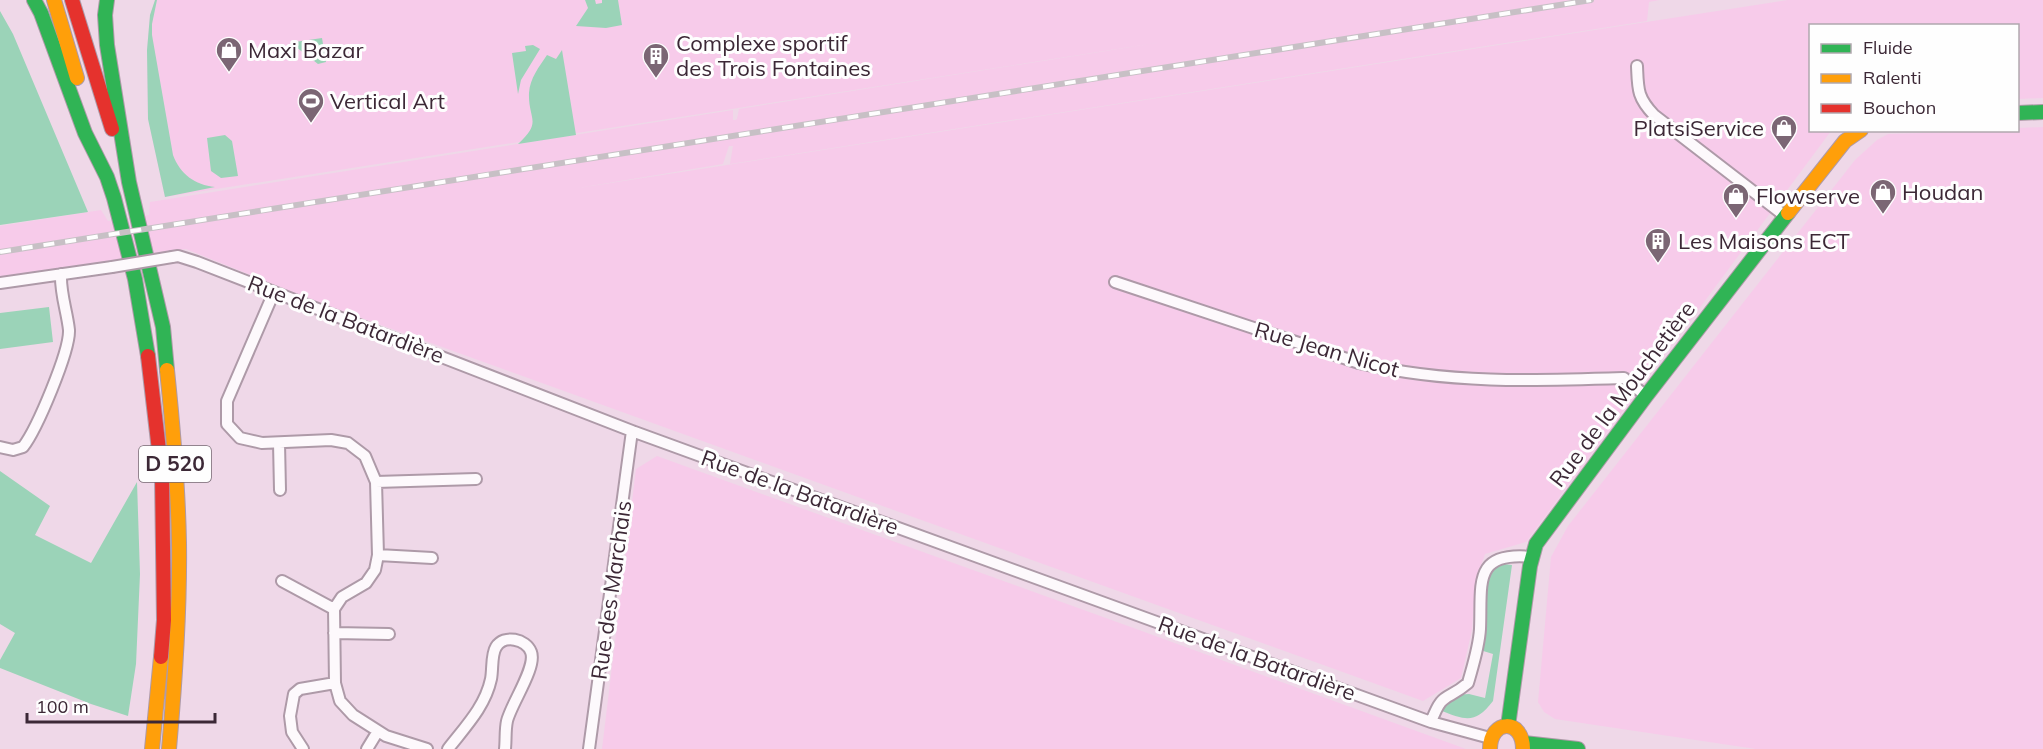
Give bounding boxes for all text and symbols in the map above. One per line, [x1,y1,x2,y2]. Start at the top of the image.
legend [1809,24,2019,132]
place label: Complexe sportif des Trois Fontaines [676,29,871,82]
shop icon: Maxi Bazar [214,35,244,73]
place label: Maxi Bazar [248,36,363,64]
text: Fluide [1863,36,1913,59]
building icon: Complexe sportif des Trois Fontaines [641,41,671,79]
text: Ralenti [1863,66,1921,89]
sports icon: Vertical Art [296,86,326,124]
place label: Vertical Art [330,87,445,115]
text: Bouchon [1863,96,1936,119]
shop icon: PlatsiService [1769,113,1799,151]
place label: PlatsiService [1634,114,1764,142]
shop icon: Houdan [1868,177,1898,215]
place label: Houdan [1902,178,1983,206]
shop icon: Flowserve [1721,181,1751,219]
place label: Flowserve [1756,182,1860,210]
building icon: Les Maisons ECT [1643,226,1673,264]
place label: Les Maisons ECT [1678,227,1850,255]
street label: Rue de la Batardière [244,269,448,369]
street label: Rue de la Mouchetière [1543,296,1701,492]
street label: Rue Jean Nicot [1251,315,1403,383]
street label: Rue de la Batardière [698,443,902,541]
road number: D 520 [139,446,211,482]
street label: Rue des Marchais [585,499,637,681]
street label: Rue de la Batardière [1155,609,1359,707]
scale bar [27,686,214,724]
text: 100 m [36,695,89,718]

